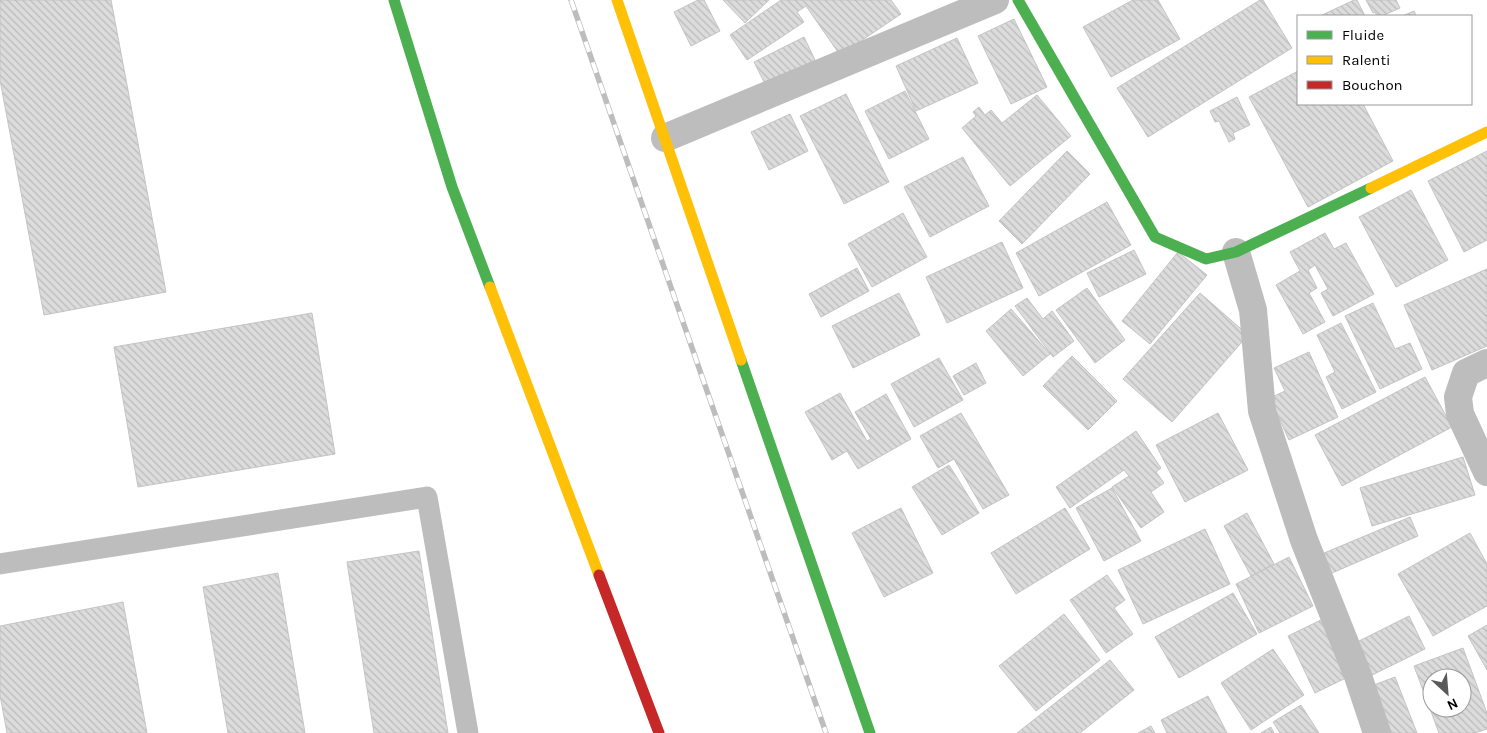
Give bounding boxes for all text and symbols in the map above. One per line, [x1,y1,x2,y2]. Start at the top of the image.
legend [1297,15,1472,105]
text: Fluide [1342,26,1384,44]
text: Ralenti [1342,51,1391,69]
text: Bouchon [1342,76,1403,94]
north arrow [1422,668,1472,718]
text: N [1444,694,1461,714]

